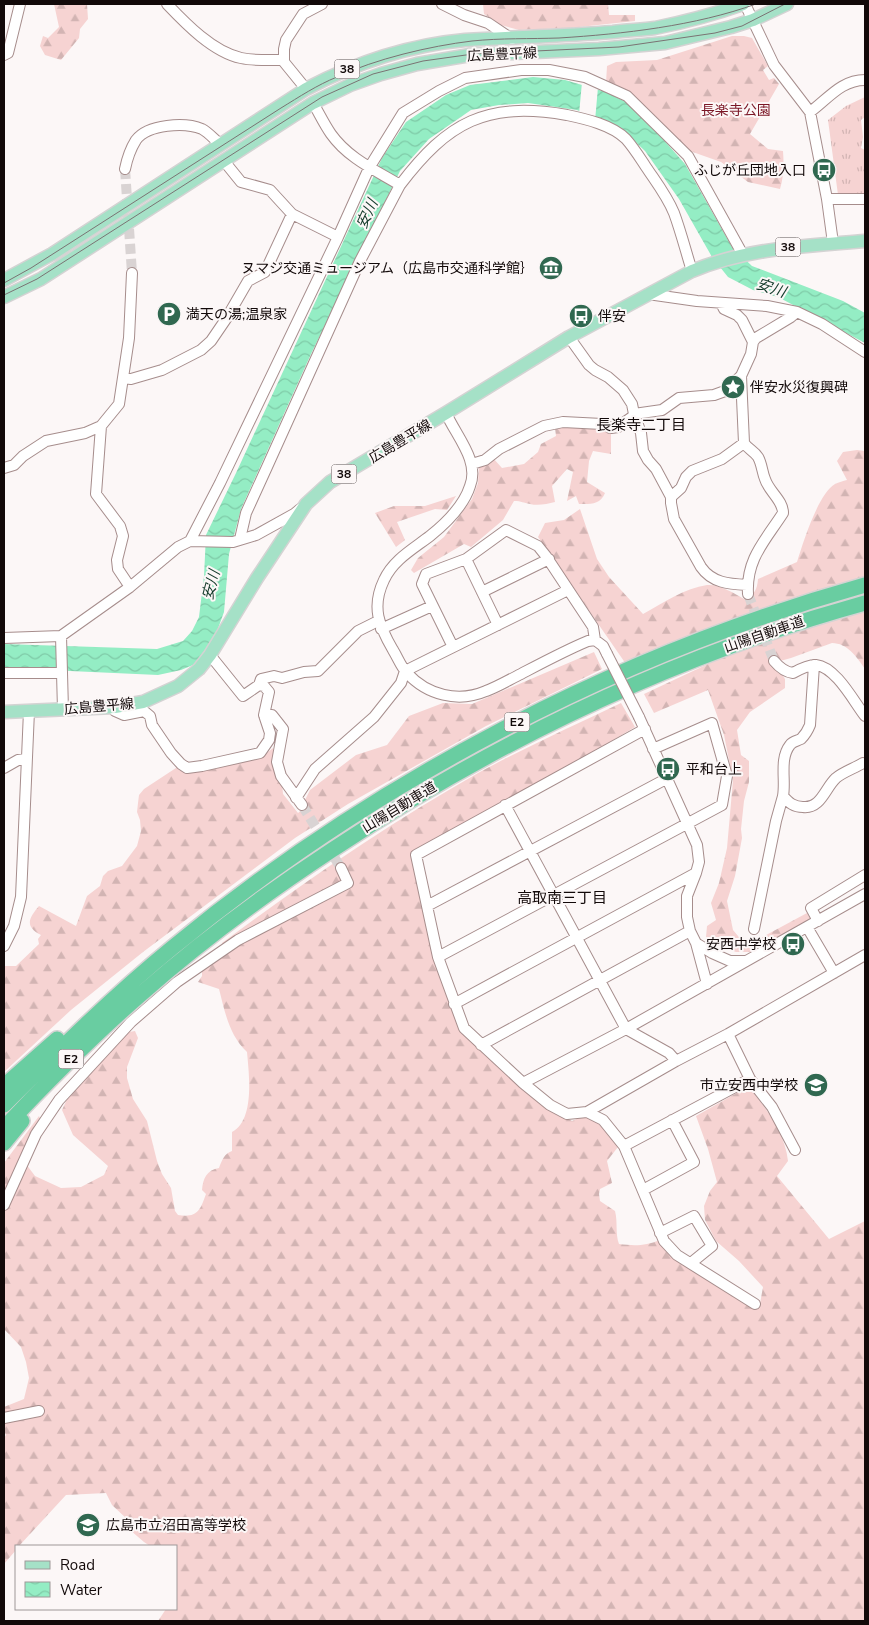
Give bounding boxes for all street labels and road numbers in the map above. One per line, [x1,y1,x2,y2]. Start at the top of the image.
street label: 広島豊平線 [467,43,537,66]
road number: 38 [334,60,360,78]
road number: 38 [776,238,800,256]
street label: 広島豊平線 [365,415,435,468]
road number: 38 [332,464,356,484]
street label: 山陽自動車道 [721,612,807,657]
street label: 広島豊平線 [63,694,135,719]
road number: E2 [504,712,530,732]
street label: 山陽自動車道 [358,778,440,837]
road number: E2 [58,1050,84,1068]

